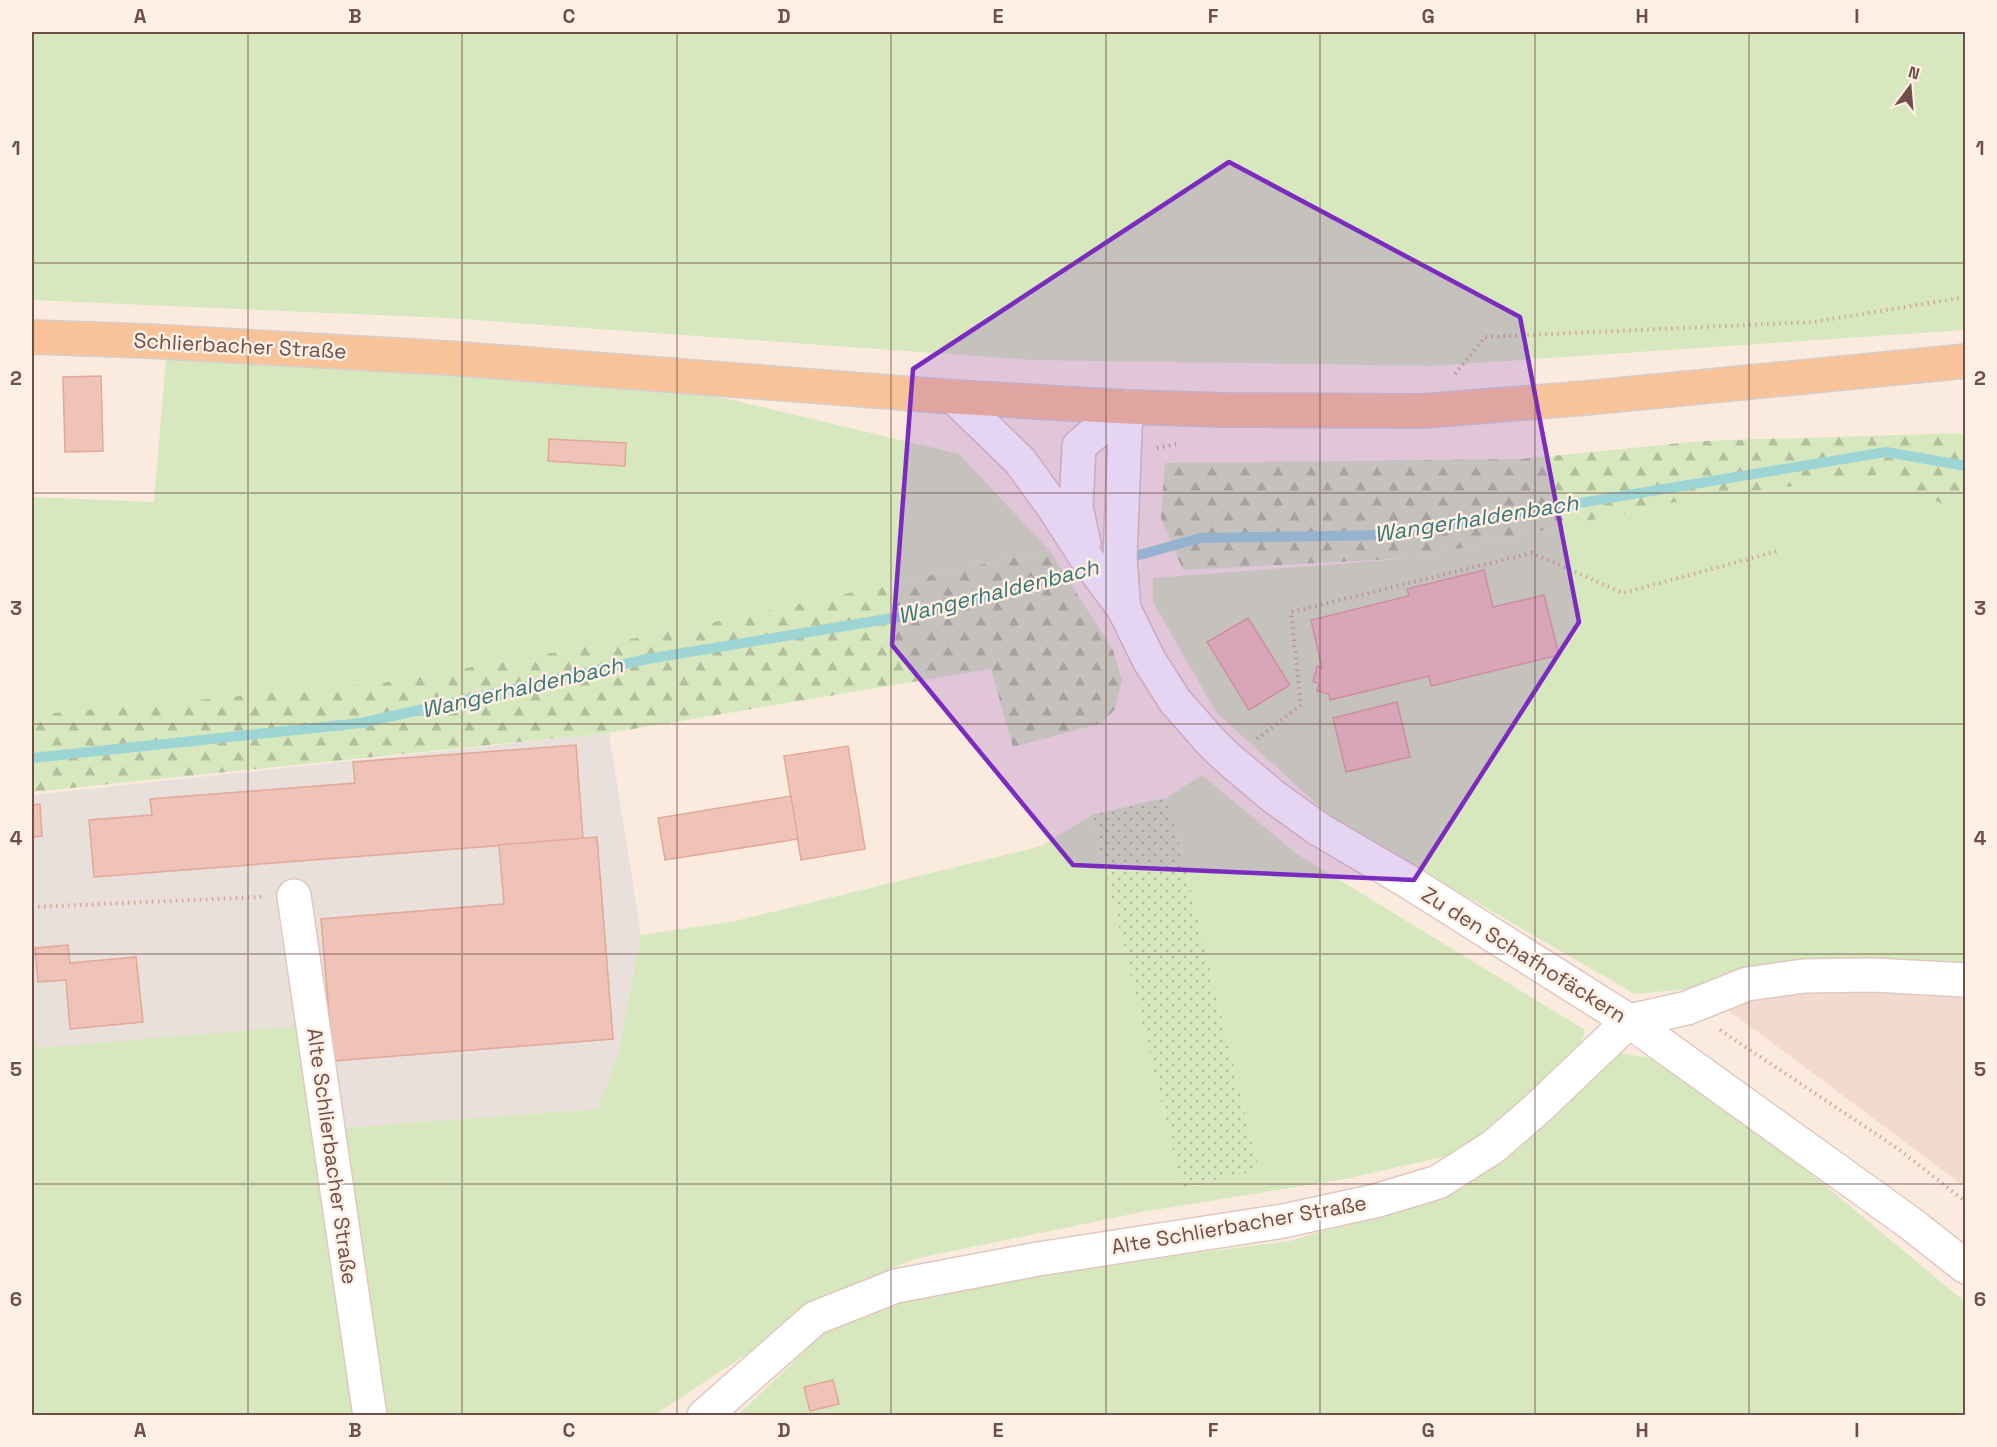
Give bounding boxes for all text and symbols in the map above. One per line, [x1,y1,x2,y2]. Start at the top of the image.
text: A [134,3,147,29]
text: B [348,3,362,29]
text: C [563,3,576,29]
text: D [777,3,791,29]
text: E [992,3,1004,29]
text: F [1208,3,1219,29]
text: G [1421,3,1435,29]
text: H [1635,3,1649,29]
text: I [1854,3,1860,29]
north arrow [1880,57,1940,117]
text: N [1906,61,1922,85]
text: 1 [11,135,21,161]
text: 1 [1975,135,1985,161]
street label: Schlierbacher Straße [133,326,347,365]
text: 2 [10,365,22,391]
text: 2 [1974,365,1986,391]
water label: Wangerhaldenbach [1372,488,1580,548]
water label: Wangerhaldenbach [895,552,1102,630]
text: 3 [10,595,22,621]
text: 3 [1974,595,1986,621]
water label: Wangerhaldenbach [418,650,626,724]
text: 4 [10,825,23,851]
text: 4 [1974,825,1987,851]
street label: Zu den Schafhofäckern [1417,881,1632,1029]
street label: Alte Schlierbacher Straße [301,1026,364,1286]
text: 5 [10,1056,22,1082]
text: 5 [1974,1056,1986,1082]
street label: Alte Schlierbacher Straße [1109,1189,1369,1260]
text: 6 [10,1286,22,1312]
text: 6 [1974,1286,1986,1312]
text: A [134,1417,147,1443]
text: B [348,1417,362,1443]
text: C [563,1417,576,1443]
text: D [777,1417,791,1443]
text: E [992,1417,1004,1443]
text: F [1208,1417,1219,1443]
text: G [1421,1417,1435,1443]
text: H [1635,1417,1649,1443]
text: I [1854,1417,1860,1443]

